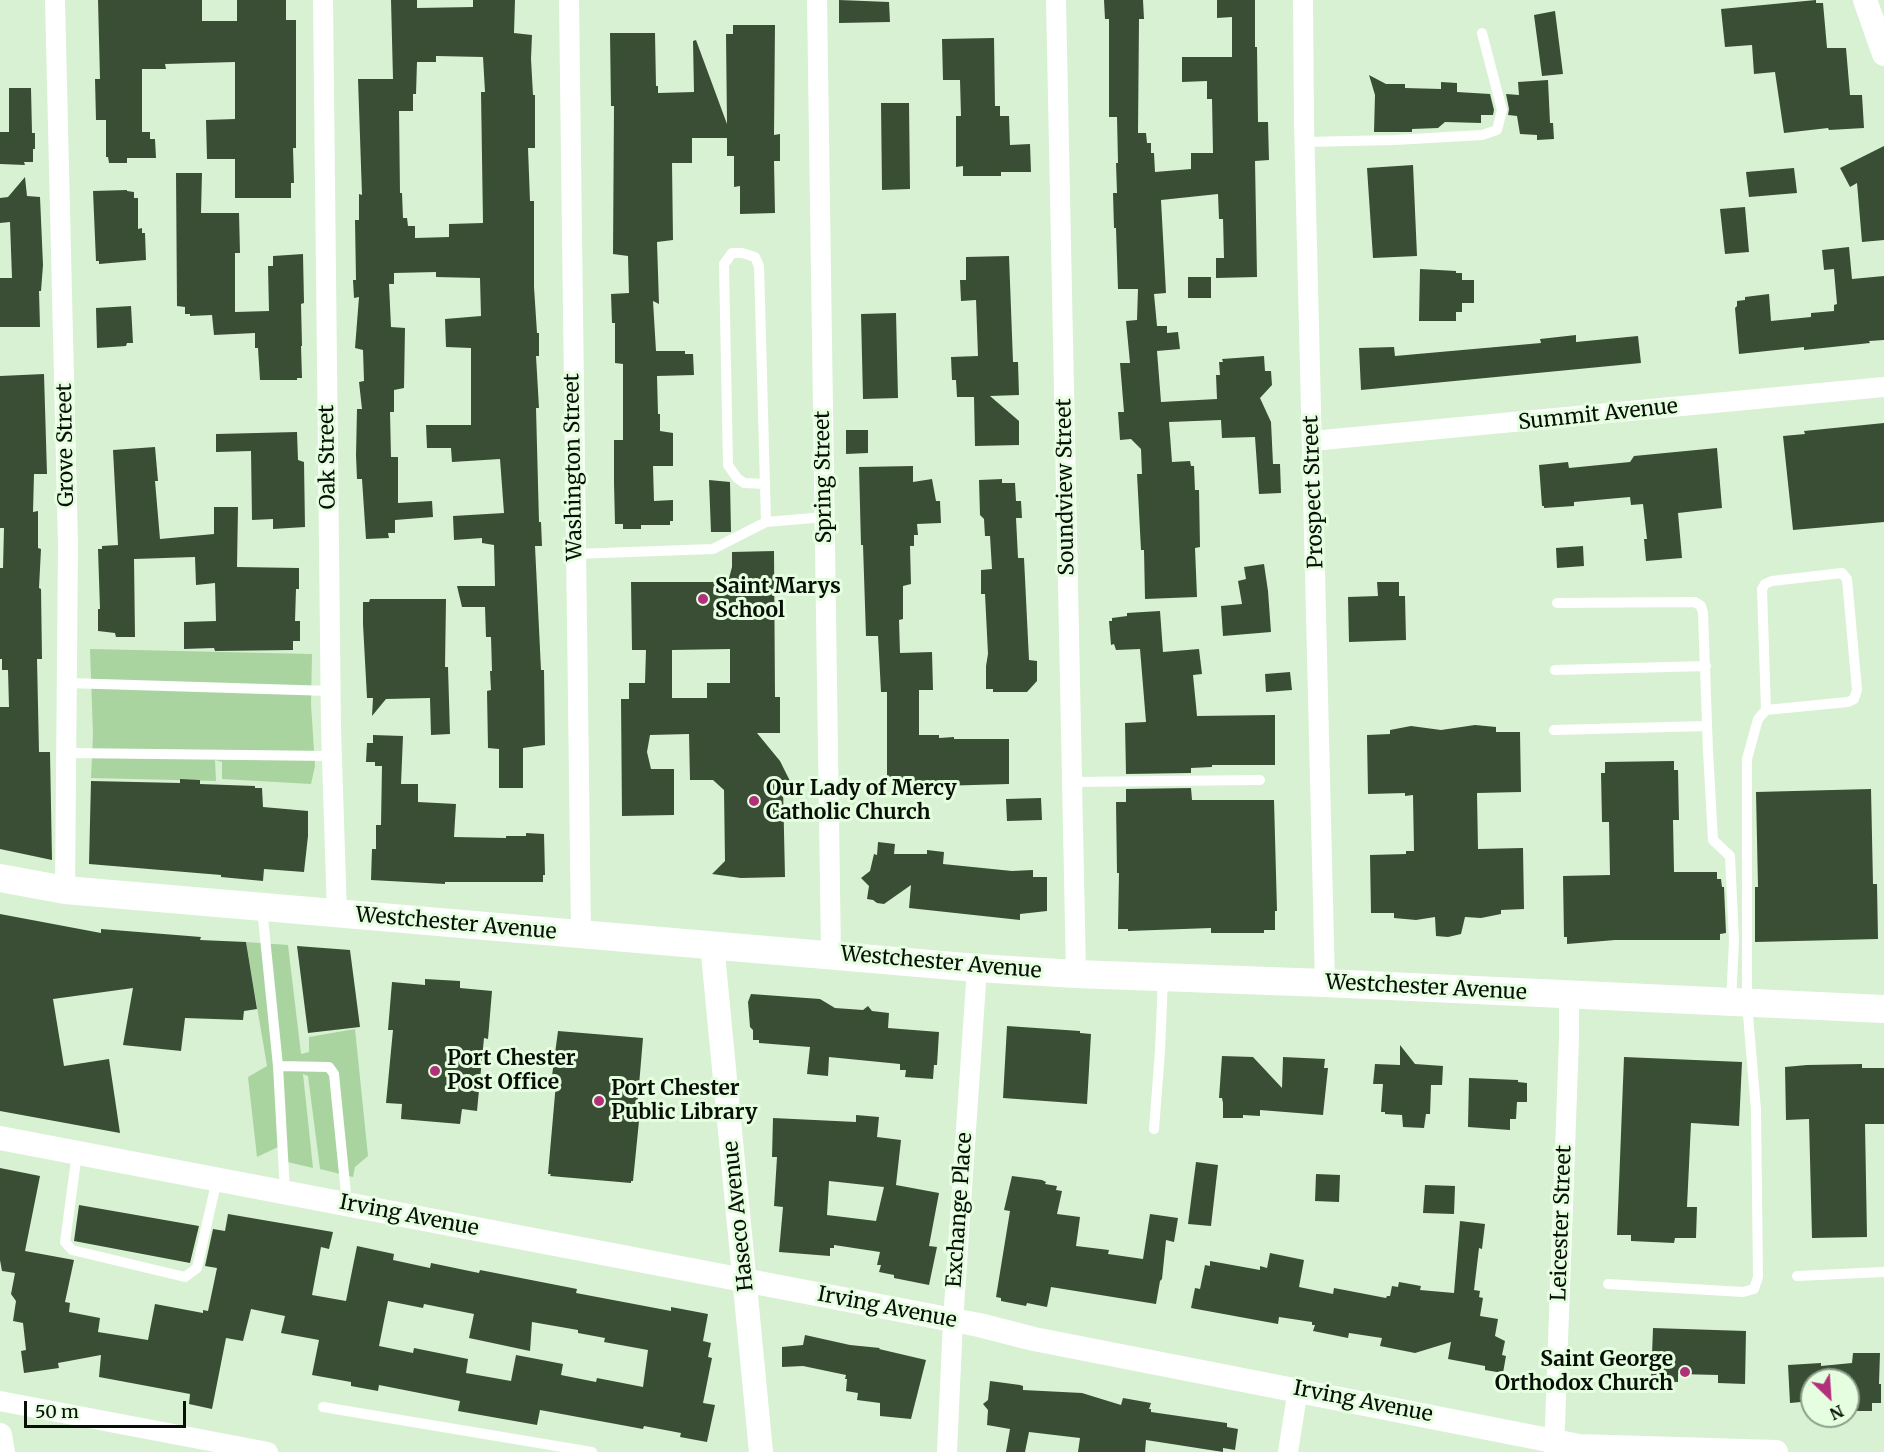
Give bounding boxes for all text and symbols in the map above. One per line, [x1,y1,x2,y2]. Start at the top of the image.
street label: Washington Street [560,373,588,561]
street label: Grove Street [52,383,80,507]
street label: Summit Avenue [1517,394,1679,436]
street label: Soundview Street [1052,398,1080,576]
street label: Oak Street [314,404,342,510]
street label: Spring Street [810,410,838,544]
street label: Prospect Street [1299,415,1329,569]
place label: Saint Marys School [715,574,841,624]
marker: Saint Marys School [696,592,710,606]
place label: Our Lady of Mercy Catholic Church [766,776,957,826]
marker: Our Lady of Mercy Catholic Church [747,794,761,808]
street label: Westchester Avenue [354,903,558,945]
street label: Westchester Avenue [839,942,1043,984]
street label: Westchester Avenue [1325,970,1527,1006]
place label: Port Chester Post Office [447,1046,575,1096]
marker: Port Chester Post Office [428,1064,442,1078]
place label: Port Chester Public Library [611,1076,757,1126]
marker: Port Chester Public Library [592,1094,606,1108]
street label: Exchange Place [942,1131,978,1289]
street label: Haseco Avenue [719,1140,759,1292]
street label: Leicester Street [1547,1145,1577,1301]
street label: Irving Avenue [337,1190,481,1242]
street label: Irving Avenue [815,1282,959,1334]
place label: Saint George Orthodox Church [1495,1347,1673,1397]
marker: Saint George Orthodox Church [1678,1365,1692,1379]
north arrow [1800,1368,1860,1428]
street label: Irving Avenue [1291,1376,1435,1428]
scale bar [27,1389,189,1427]
text: 50 m [35,1400,79,1423]
text: N [1827,1401,1847,1424]

